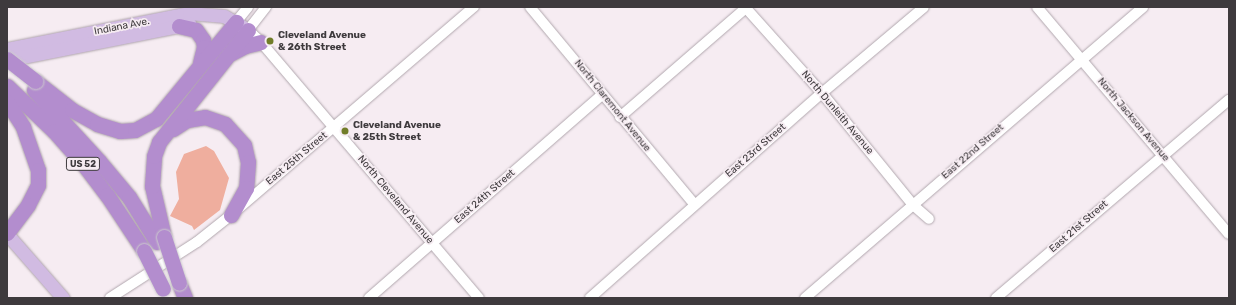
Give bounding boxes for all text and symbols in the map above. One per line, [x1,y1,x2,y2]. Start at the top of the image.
street label: Indiana Ave. [93,16,151,38]
place label: Cleveland Avenue & 26th Street [278,29,366,52]
marker: Cleveland Avenue & 26th Street [265,36,275,46]
street label: North Claremont Avenue [571,58,653,154]
street label: North Dunleith Avenue [798,69,876,157]
street label: North Jackson Avenue [1094,76,1172,164]
place label: Cleveland Avenue & 25th Street [353,119,441,142]
street label: East 23rd Street [723,122,789,180]
street label: East 22nd Street [940,122,1006,182]
marker: Cleveland Avenue & 25th Street [340,126,350,136]
street label: East 25th Street [264,130,330,188]
street label: North Cleveland Avenue [354,153,436,247]
road number: US 52 [65,157,101,171]
street label: East 24th Street [452,167,518,227]
street label: East 21st Street [1047,198,1111,256]

